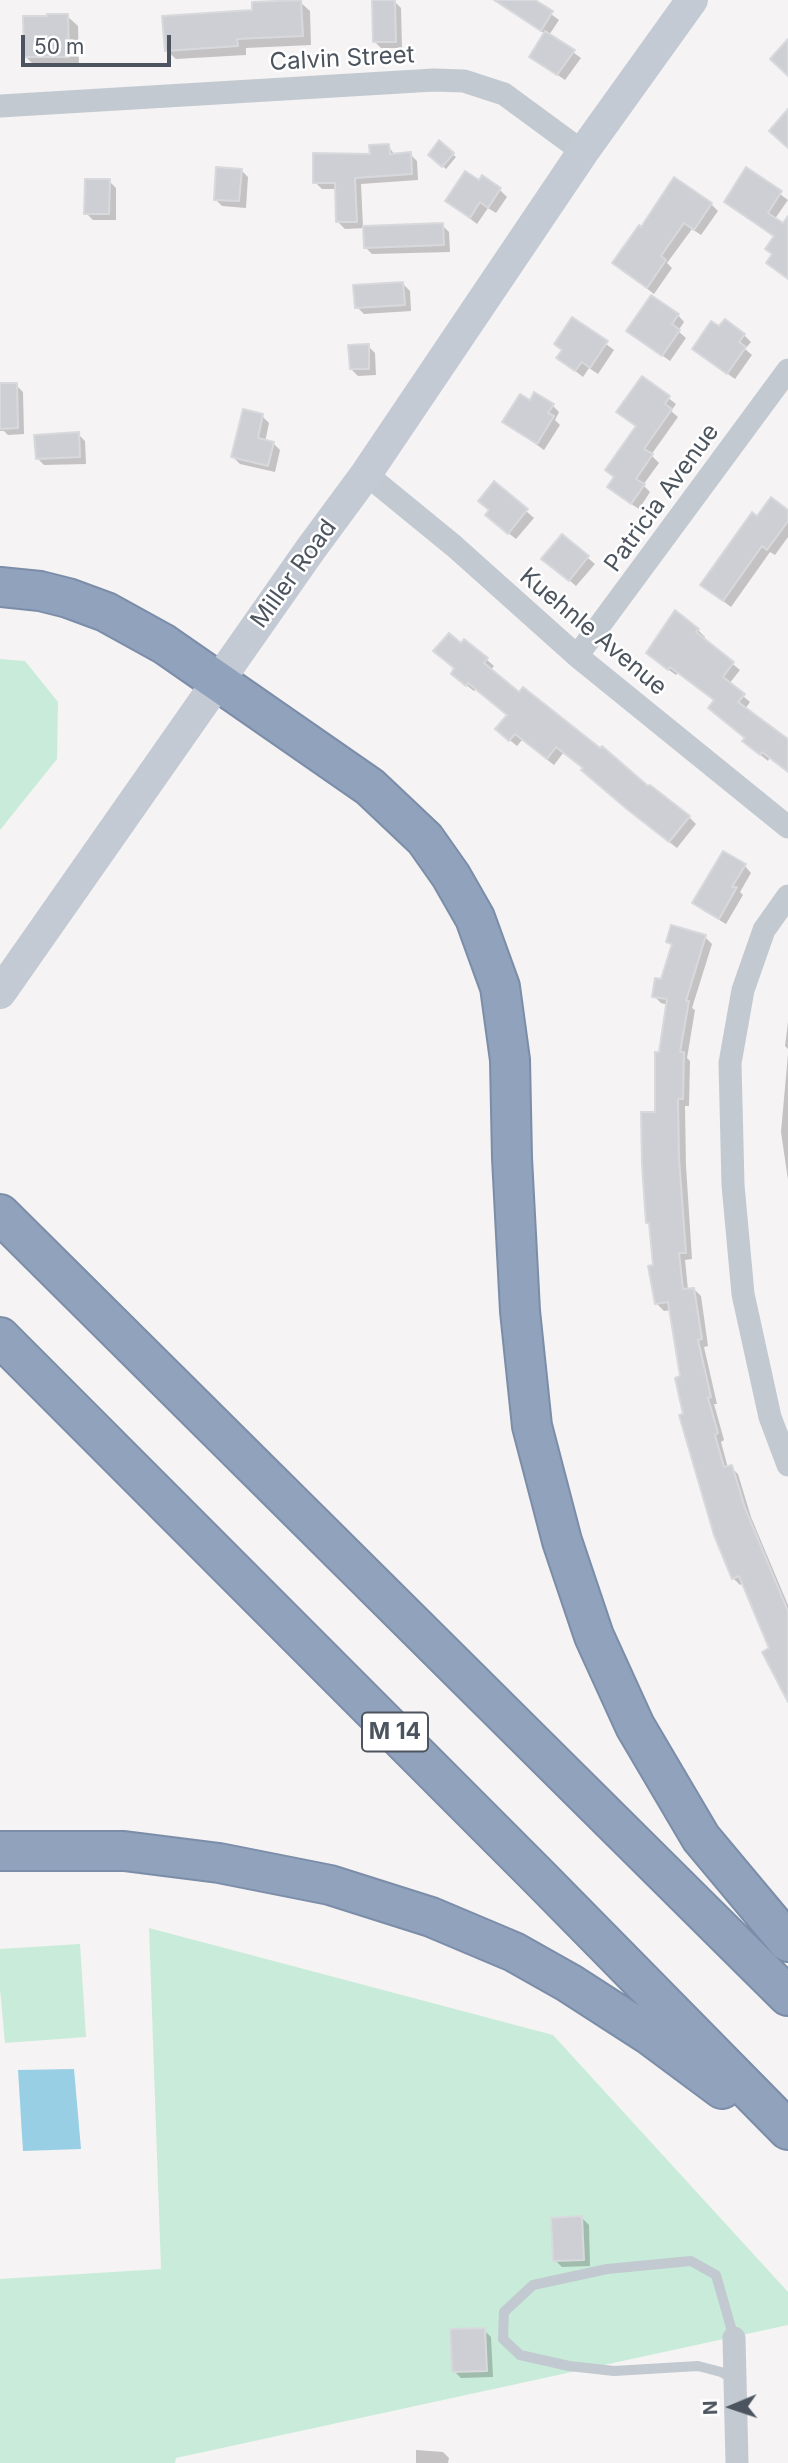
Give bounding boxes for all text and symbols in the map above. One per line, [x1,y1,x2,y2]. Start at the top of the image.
scale bar [24,21,175,65]
text: 50 m [34,34,84,59]
street label: Calvin Street [269,41,415,77]
street label: Patricia Avenue [599,418,725,578]
street label: Miller Road [245,514,343,634]
street label: Kuehnle Avenue [514,562,672,702]
road number: M 14 [362,1712,428,1751]
north arrow [697,2372,767,2442]
text: N [699,2400,722,2415]

